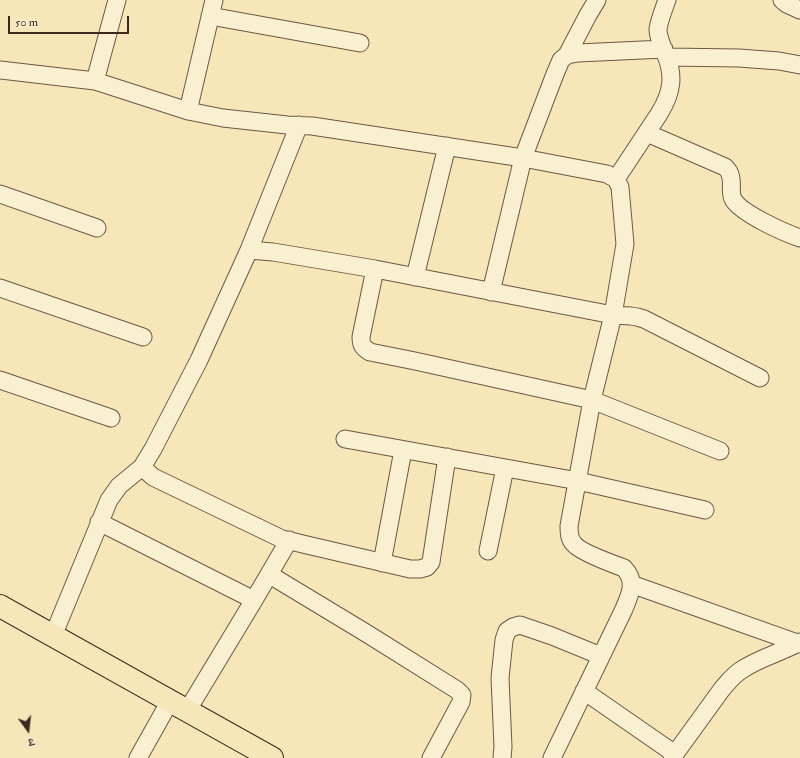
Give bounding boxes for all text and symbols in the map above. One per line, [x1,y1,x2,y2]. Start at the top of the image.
scale bar [10,8,131,34]
text: 50 m [15,15,38,30]
north arrow [8,710,48,750]
text: उ [27,735,36,749]

